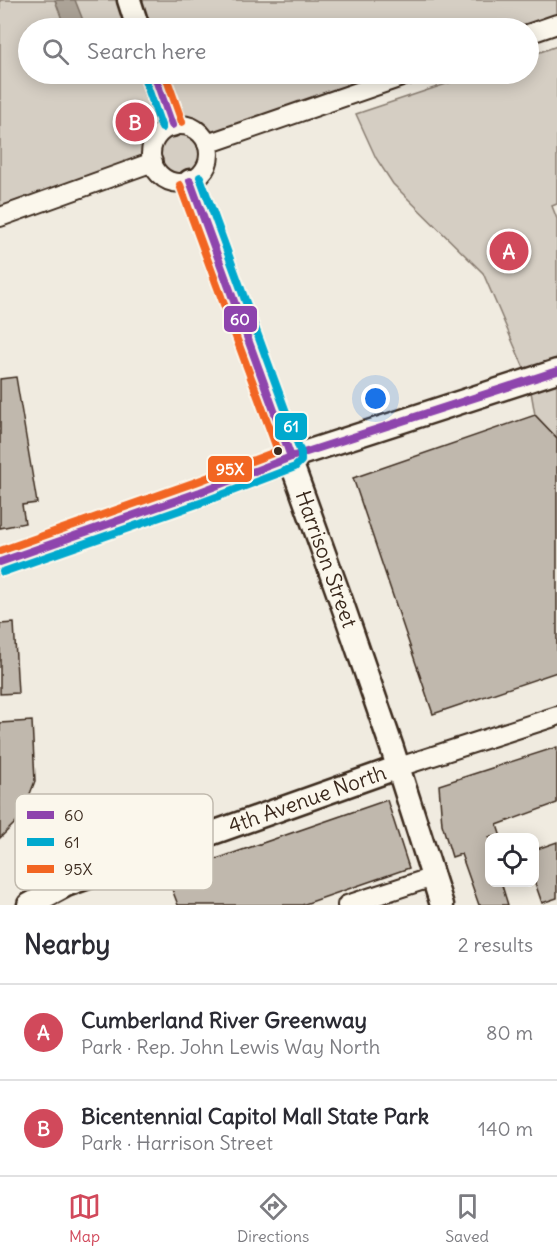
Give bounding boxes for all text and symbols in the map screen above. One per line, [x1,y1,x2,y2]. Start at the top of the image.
search box [18,18,539,84]
icon: search [39,35,72,68]
text: Search here [87,37,206,65]
pin: B [116,100,154,144]
pin: A [490,228,528,274]
line badge: 60 [223,305,258,333]
text: 60 [230,309,250,329]
your location [361,384,390,413]
line badge: 61 [274,412,308,441]
text: 61 [283,416,299,436]
unlabelled marker [272,445,284,457]
line badge: 95X [207,455,253,483]
text: 95X [216,459,245,479]
street label: Harrison Street [290,487,363,631]
street label: 4th Avenue North [224,759,390,839]
legend [15,794,213,890]
text: 60 [64,805,84,825]
text: 61 [64,832,80,852]
map controls [485,833,539,887]
button: locate [485,833,539,887]
text: 95X [64,859,92,879]
text: Nearby [24,928,110,961]
text: 2 results [458,932,533,957]
text: Cumberland River Greenway [81,1006,367,1034]
text: A [37,1020,50,1045]
text: 80 m [486,1020,533,1045]
text: Park · Rep. John Lewis Way North [81,1034,380,1059]
text: Bicentennial Capitol Mall State Park [81,1102,429,1130]
text: B [37,1116,50,1141]
text: 140 m [478,1116,533,1141]
text: Park · Harrison Street [81,1130,273,1155]
tab: Map [68,1190,101,1246]
tab: Directions [237,1190,309,1246]
tab: Saved [445,1190,489,1246]

